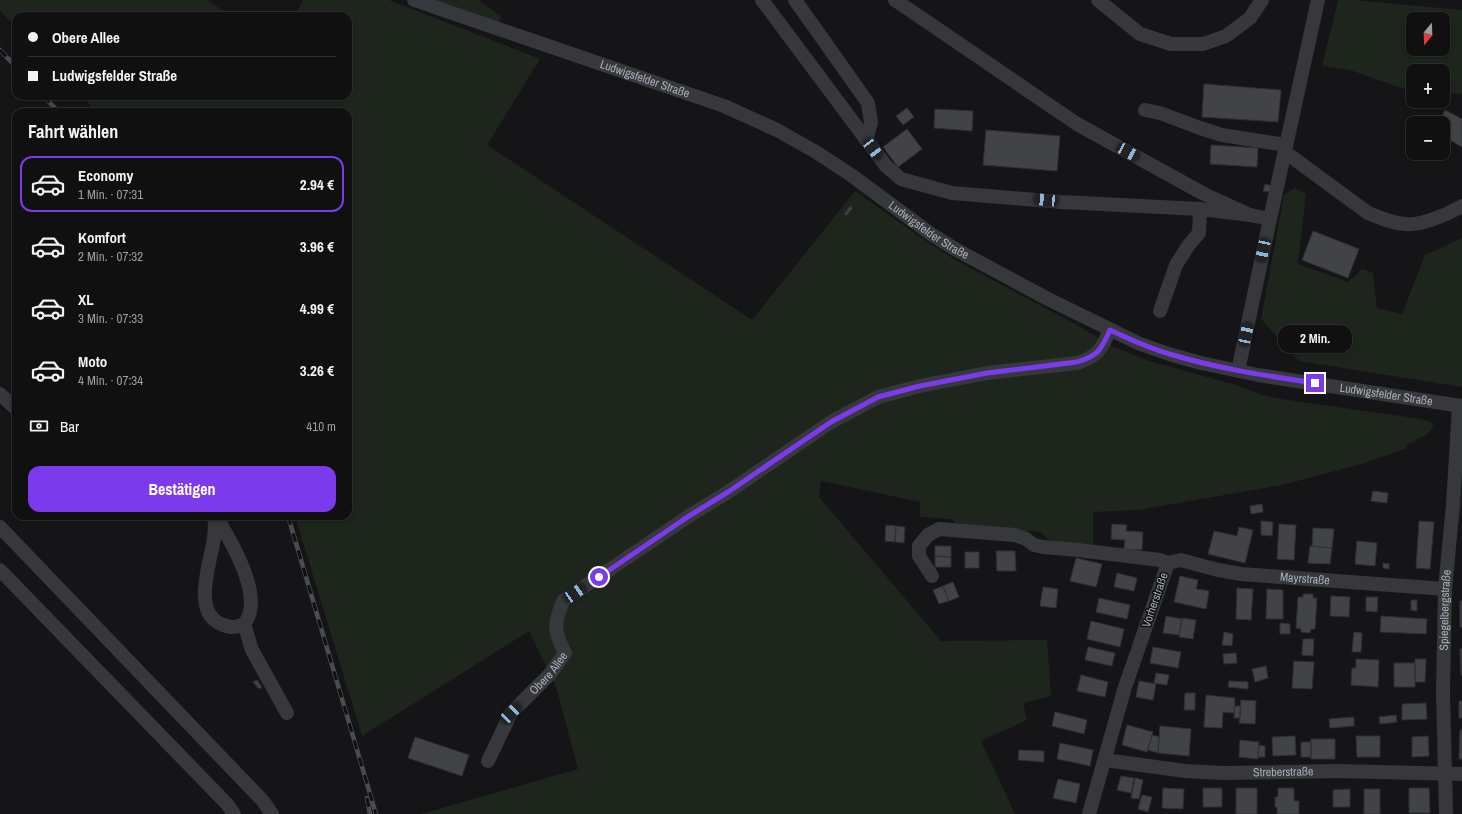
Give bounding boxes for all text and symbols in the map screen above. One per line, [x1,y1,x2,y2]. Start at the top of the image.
north arrow [1406,12,1450,56]
map controls [1406,12,1450,160]
text: Obere Allee [52,27,120,48]
street label: Ludwigsfelder Straße [598,56,692,102]
button: + [1406,64,1450,108]
text: Ludwigsfelder Straße [52,65,177,86]
button: − [1406,116,1450,160]
text: Fahrt wählen [28,119,118,144]
car [861,136,885,162]
car [1115,141,1141,163]
text: Economy [78,165,133,186]
icon: car [30,166,66,202]
text: 2.94 € [300,174,334,195]
text: 1 Min. · 07:31 [78,186,143,203]
car [1034,193,1058,207]
street label: Ludwigsfelder Straße [885,197,972,263]
text: Komfort [78,227,126,248]
icon: car [30,228,66,264]
text: 3.96 € [300,236,334,257]
car [1255,237,1271,263]
text: 2 Min. · 07:32 [78,248,143,265]
text: XL [78,289,94,310]
icon: car [30,290,66,326]
text: 4.99 € [300,298,334,319]
text: 3 Min. · 07:33 [78,310,143,327]
car [1238,321,1254,347]
callout: 2 Min. [1278,325,1352,353]
text: 2 Min. [1300,330,1330,347]
text: Moto [78,351,107,372]
icon: car [30,352,66,388]
text: 3.26 € [300,360,334,381]
text: 4 Min. · 07:34 [78,372,143,389]
route end [1306,374,1324,392]
street label: Ludwigsfelder Straße [1339,380,1434,409]
icon: cash [28,415,50,437]
text: Bar [60,416,79,437]
text: 410 m [306,418,336,435]
button: Bestätigen [28,466,336,512]
route start [590,568,608,586]
street label: Mayrstraße [1279,569,1330,588]
street label: Spiegelbergstraße [1436,569,1455,651]
street label: Vorherstraße [1138,570,1172,630]
car [562,581,588,605]
street label: Obere Allee [526,649,571,698]
car [498,700,524,726]
street label: Streberstraße [1253,763,1313,780]

